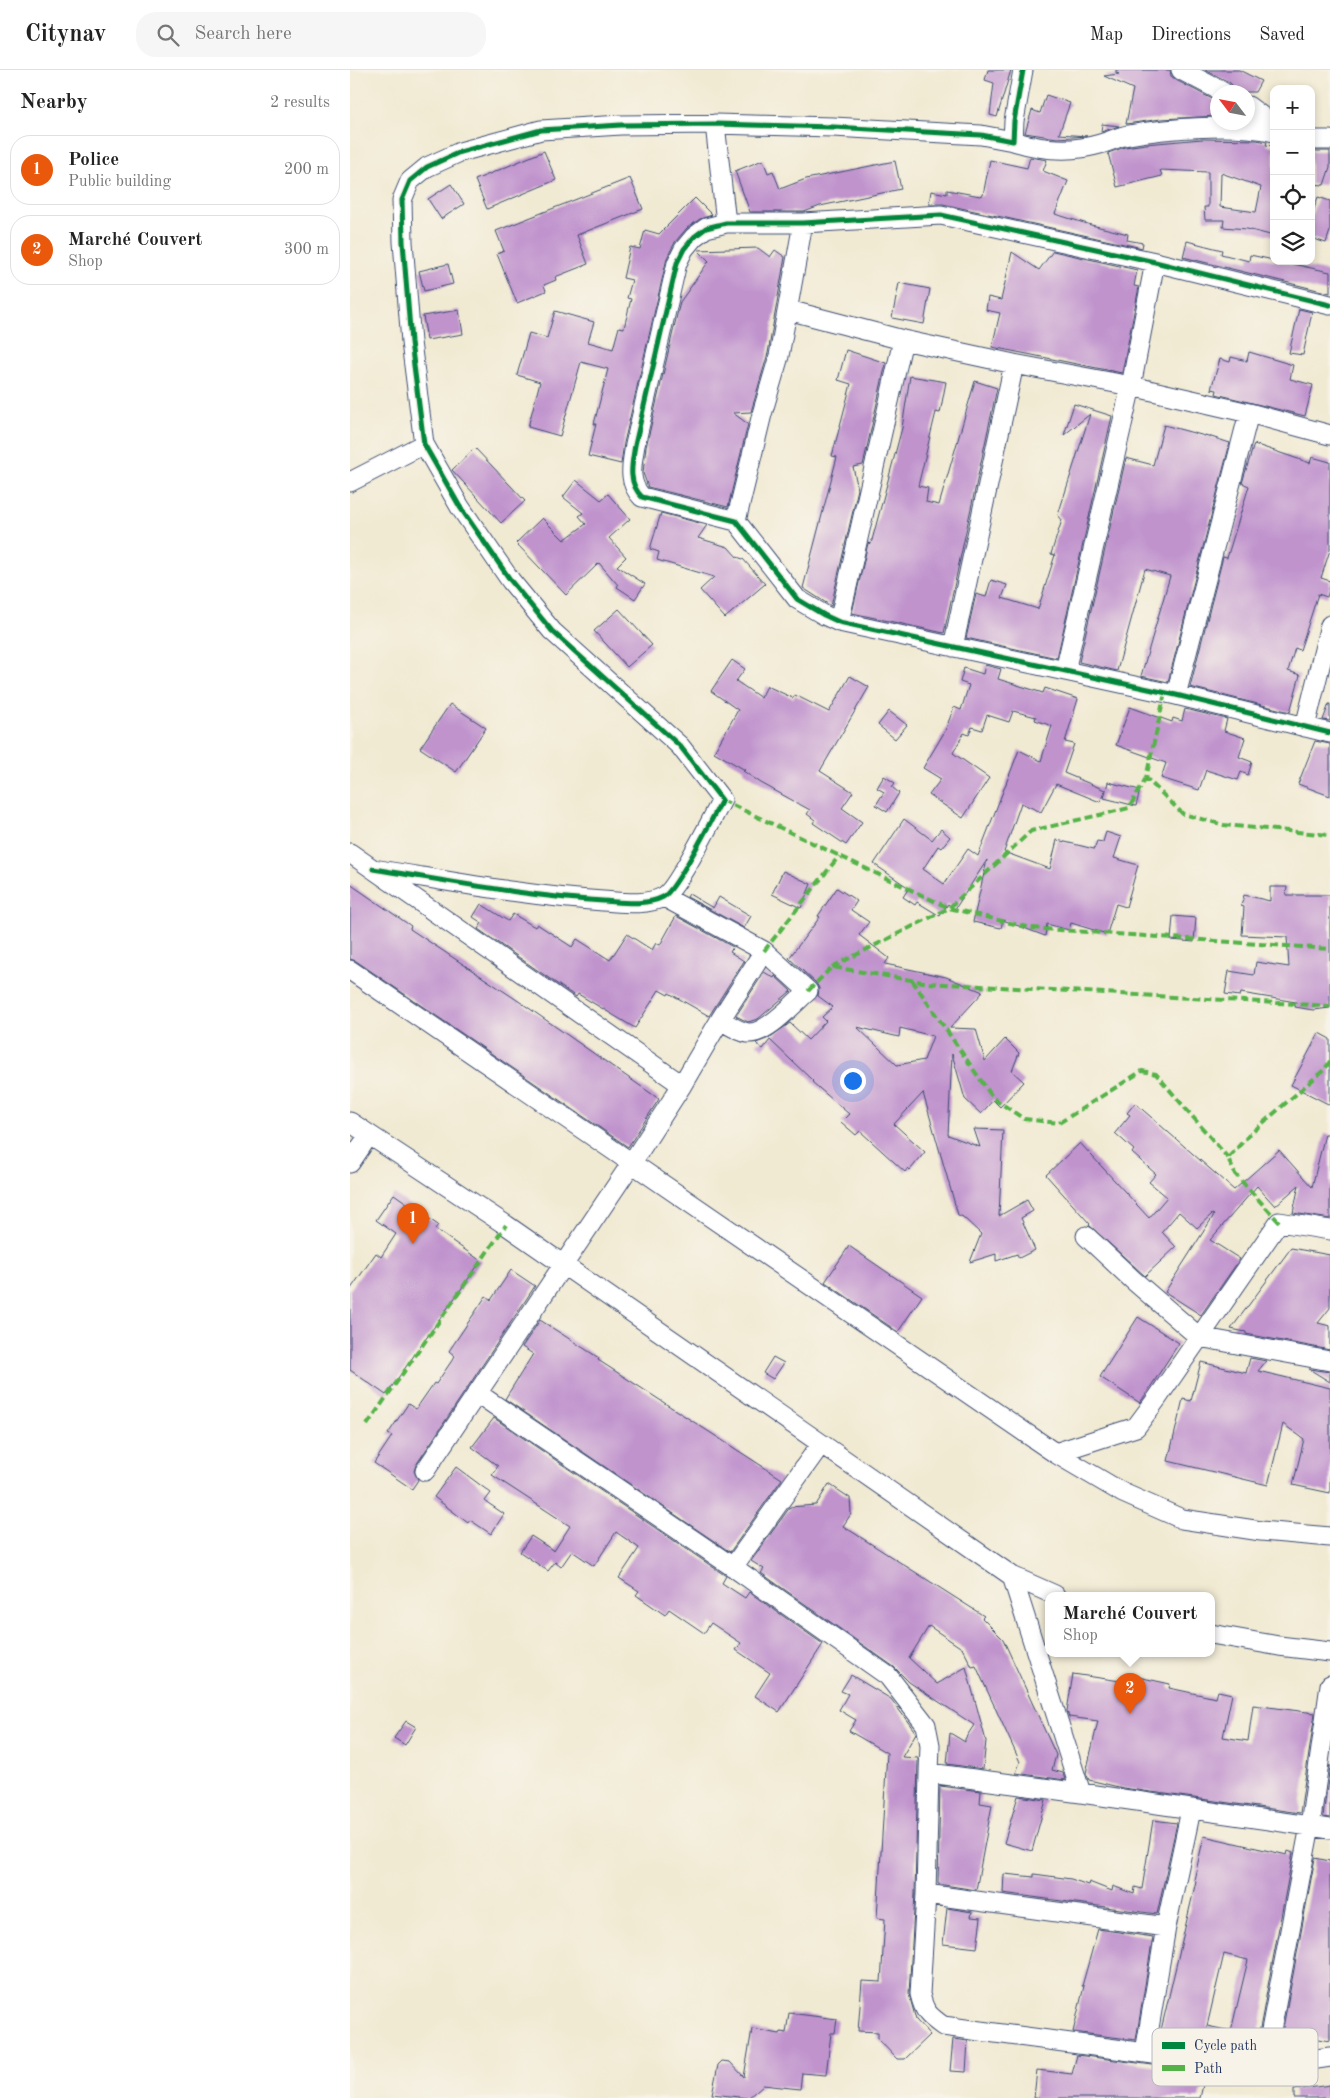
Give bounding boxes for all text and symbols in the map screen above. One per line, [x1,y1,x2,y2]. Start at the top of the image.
search box [136,12,486,57]
icon: search [154,21,182,49]
text: Citynav [25,23,106,47]
text: Search here [194,25,292,44]
text: Map [1090,26,1123,44]
text: Directions [1151,26,1231,44]
text: Saved [1259,26,1305,44]
north arrow [1210,85,1255,130]
map controls [1270,85,1315,265]
button: + [1270,85,1315,130]
text: Nearby [20,92,88,113]
text: 2 results [270,95,330,111]
button: − [1270,130,1315,175]
text: Police [68,151,119,170]
text: 1 [32,162,42,178]
text: 200 m [284,162,329,178]
text: Public building [68,174,171,190]
button: locate [1270,175,1315,220]
button: layers [1270,220,1315,265]
text: Marché Couvert [68,231,202,250]
text: 2 [32,242,42,258]
text: 300 m [284,242,329,258]
text: Shop [68,254,103,270]
your location [840,1068,866,1094]
pin: 1 [397,1203,429,1244]
popup [1045,1592,1215,1657]
text: Marché Couvert [1063,1605,1197,1624]
text: Shop [1063,1628,1098,1644]
pin: 2 [1114,1673,1146,1714]
legend [1152,2028,1318,2086]
text: Cycle path [1194,2039,1257,2053]
text: Path [1194,2062,1223,2076]

